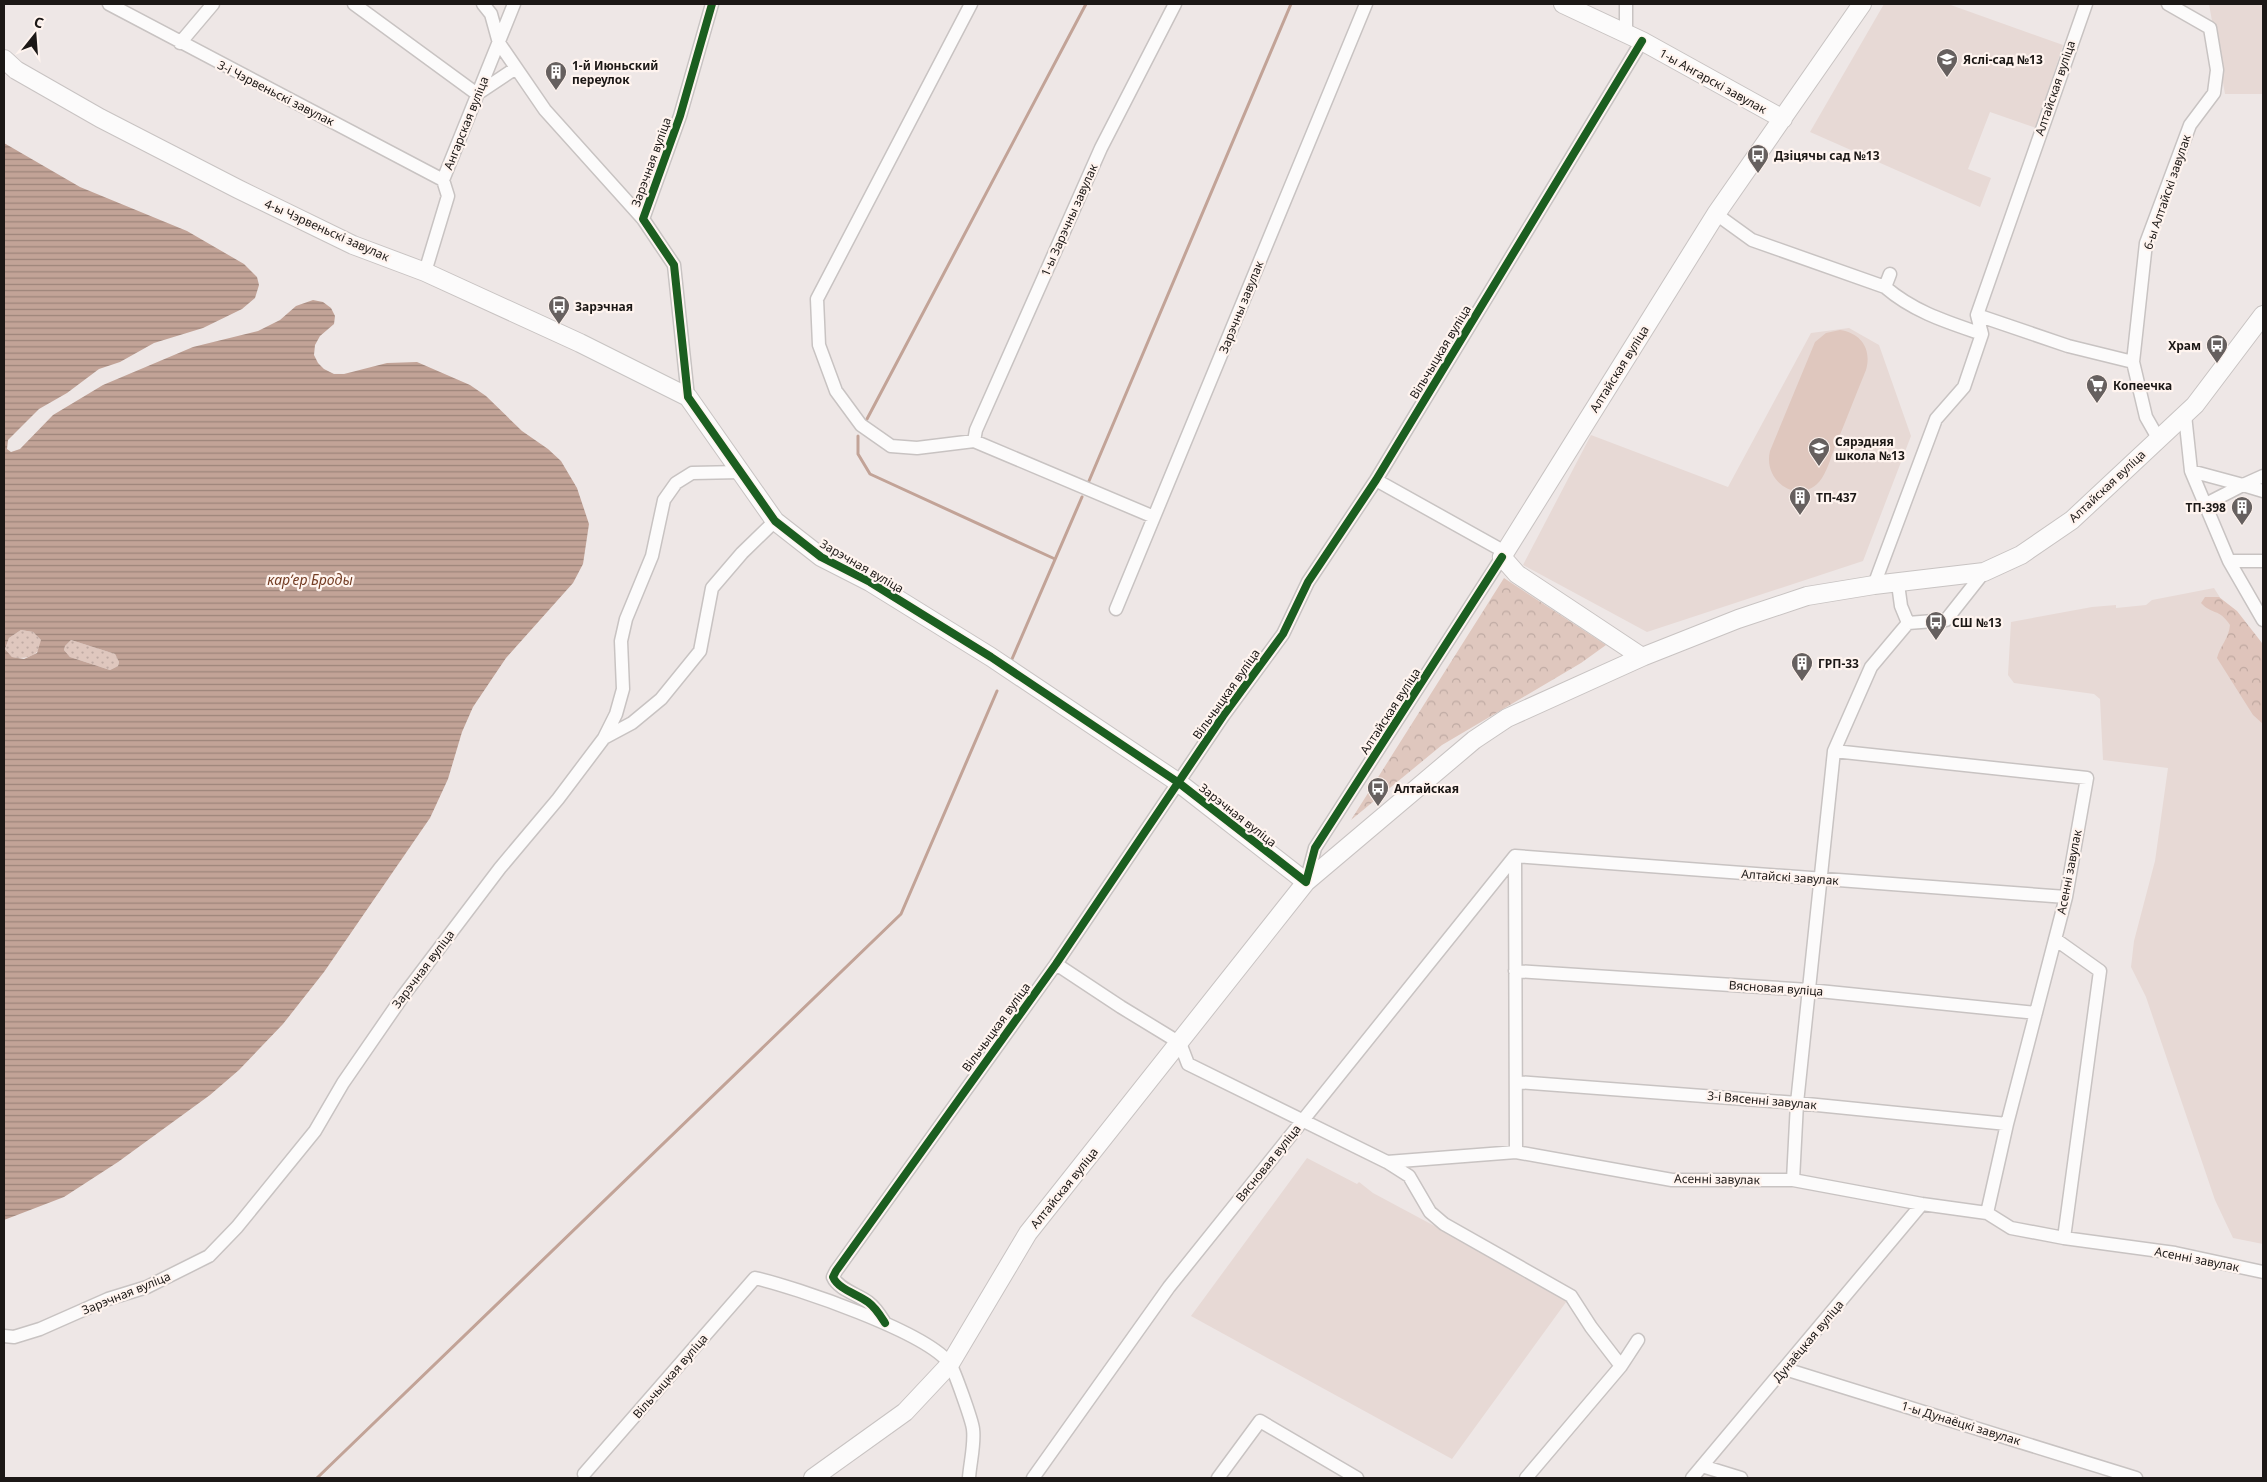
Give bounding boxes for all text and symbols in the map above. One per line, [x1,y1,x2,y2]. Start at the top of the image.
north arrow [10,10,60,60]
text: С [32,12,46,32]
street label: Алтайская вуліца [2031,38,2079,138]
street label: 1-ы Ангарскі завулак [1656,44,1770,118]
school or university icon: Яслі-сад №13 [1935,47,1959,78]
place label: Яслі-сад №13 [1963,51,2043,68]
street label: 3-і Чэрвеньскі завулак [215,56,338,130]
place label: 1-й Июньский переулок [572,57,658,88]
building icon: 1-й Июньский переулок [544,60,568,91]
street label: Ангарская вуліца [440,74,492,172]
street label: Зарэчная вуліца [627,115,675,209]
street label: 6-ы Алтайскі завулак [2139,132,2195,252]
bus stop icon: Дзіцячы сад №13 [1746,143,1770,174]
place label: Дзіцячы сад №13 [1774,147,1880,164]
street label: 1-ы Зарэчны завулак [1037,161,1102,279]
street label: 4-ы Чэрвеньскі завулак [262,195,393,265]
street label: Зарэчны завулак [1215,258,1267,356]
bus stop icon: Зарэчная [547,294,571,325]
place label: Зарэчная [575,298,633,315]
street label: Вільчыцкая вуліца [1405,302,1475,402]
street label: Алтайская вуліца [1585,322,1653,416]
bus stop icon: Храм [2205,333,2229,364]
place label: Храм [2168,337,2201,354]
supermarket icon: Копеечка [2085,373,2109,404]
place label: Копеечка [2113,377,2172,394]
place label: Сярэдняя школа №13 [1835,433,1905,464]
school or university icon: Сярэдняя школа №13 [1807,436,1831,467]
street label: Алтайская вуліца [2065,446,2149,526]
building icon: ТП-437 [1788,485,1812,516]
place label: ТП-437 [1816,489,1857,506]
building icon: ТП-398 [2230,495,2254,526]
place label: ТП-398 [2185,499,2226,516]
street label: Зарэчная вуліца [817,535,907,597]
water label: карʼер Броды [267,570,353,589]
bus stop icon: СШ №13 [1924,610,1948,641]
place label: СШ №13 [1952,614,2002,631]
street label: Вільчыцкая вуліца [1188,645,1264,743]
building icon: ГРП-33 [1790,651,1814,682]
place label: ГРП-33 [1818,655,1859,672]
street label: Алтайская вуліца [1356,665,1424,757]
bus stop icon: Алтайская [1366,776,1390,807]
street label: Зарэчная вуліца [1196,779,1280,851]
place label: Алтайская [1394,780,1459,797]
street label: Асенні завулак [2052,828,2086,916]
street label: Алтайскі завулак [1741,865,1840,889]
street label: Зарэчная вуліца [388,926,458,1012]
street label: Вясновая вуліца [1728,976,1824,1000]
street label: Вільчыцкая вуліца [958,979,1034,1075]
street label: 3-і Вясенні завулак [1707,1087,1818,1113]
street label: Вясновая вуліца [1232,1121,1304,1205]
street label: Алтайская вуліца [1026,1144,1102,1232]
street label: Асенні завулак [1674,1170,1761,1188]
street label: Асенні завулак [2153,1242,2241,1276]
street label: Зарэчная вуліца [79,1267,173,1319]
street label: Дунаёцкая вуліца [1769,1296,1847,1386]
street label: Вільчыцкая вуліца [629,1330,711,1422]
street label: 1-ы Дунаёцкі завулак [1899,1397,2023,1449]

